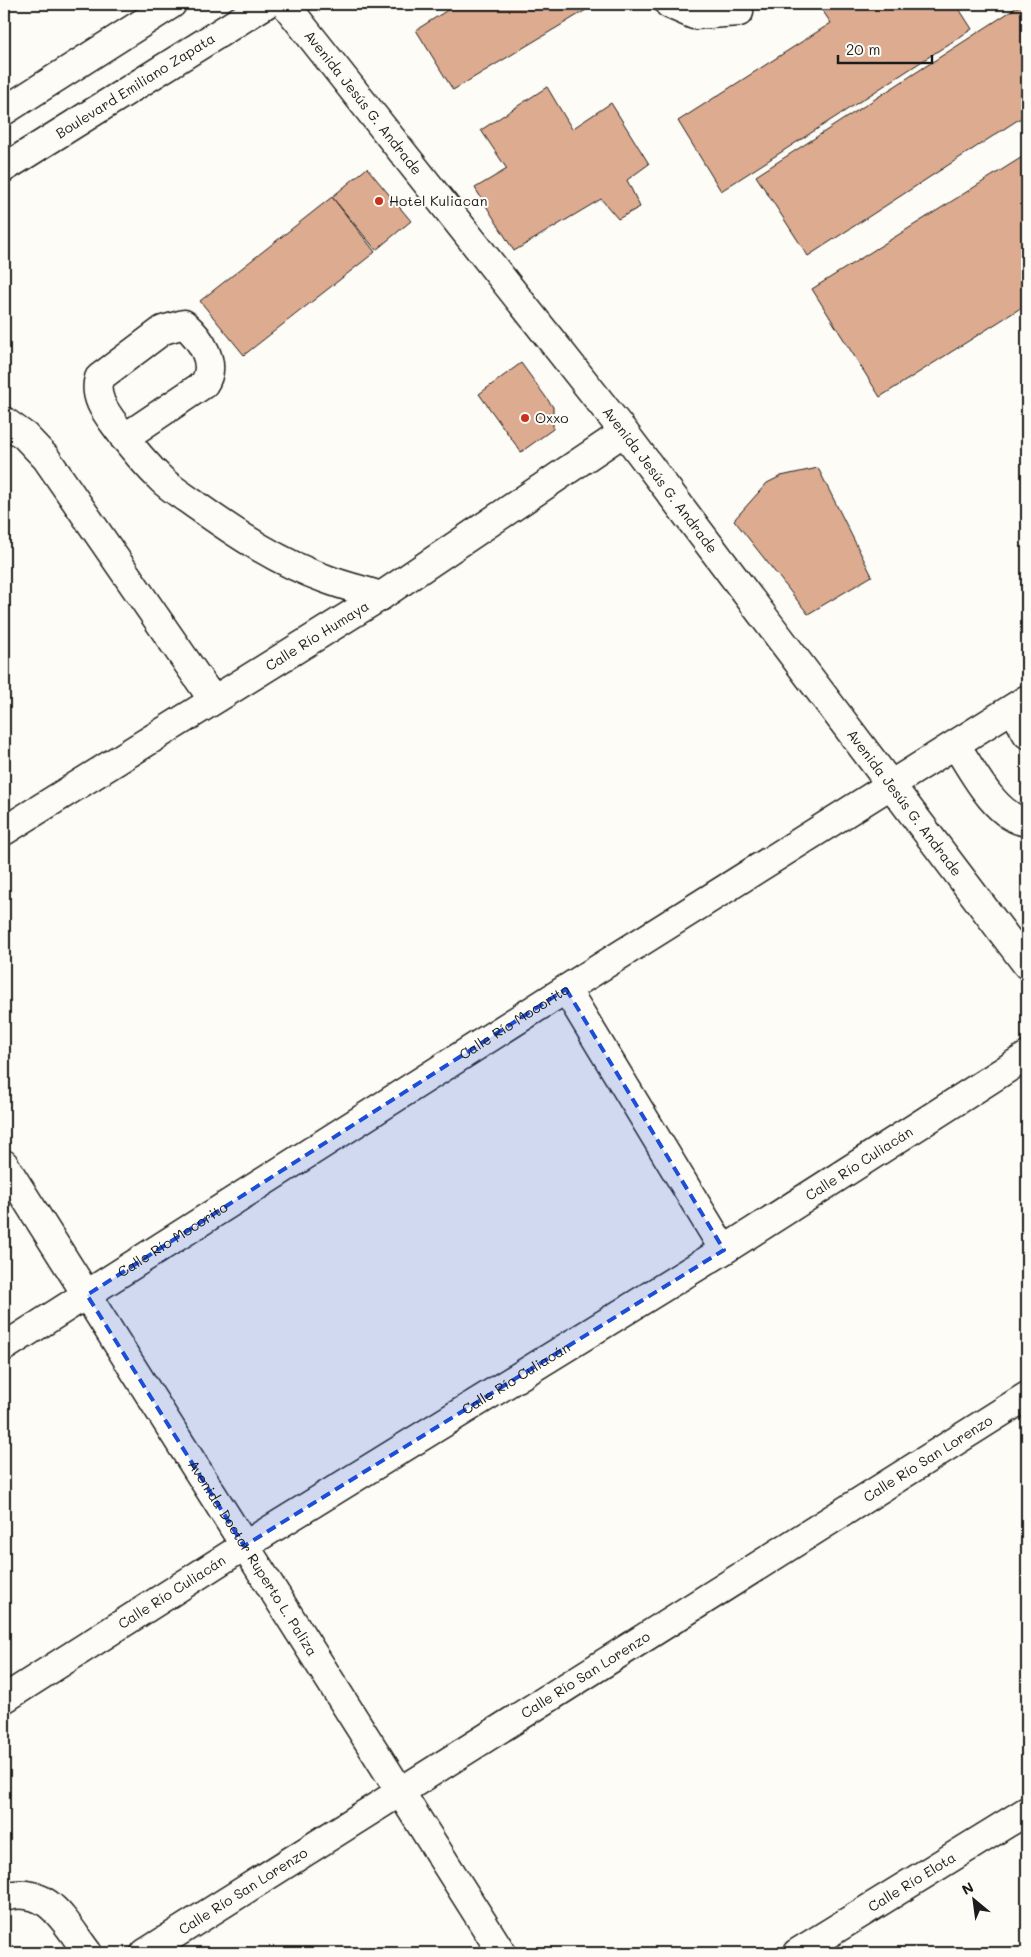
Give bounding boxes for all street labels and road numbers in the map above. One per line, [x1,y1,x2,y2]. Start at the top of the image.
street label: Avenida Jesús G. Andrade [300,26,427,179]
street label: Boulevard Emiliano Zapata [52,28,218,142]
street label: Avenida Jesús G. Andrade [599,403,722,557]
street label: Calle Río Humaya [261,596,372,675]
street label: Avenida Jesús G. Andrade [843,725,967,880]
street label: Calle Río Mocorito [455,979,573,1064]
street label: Calle Río Culiacán [801,1122,916,1205]
street label: Calle Río Mocorito [114,1197,231,1281]
street label: Calle Río Culiacán [458,1337,573,1419]
street label: Calle Río San Lorenzo [860,1410,996,1506]
street label: Avenida Doctor Ruperto L. Paliza [184,1456,322,1659]
street label: Calle Río Culiacán [114,1550,229,1633]
street label: Calle Río San Lorenzo [517,1627,653,1722]
street label: Calle Río San Lorenzo [175,1843,311,1939]
street label: Calle Río Elota [864,1847,959,1916]

